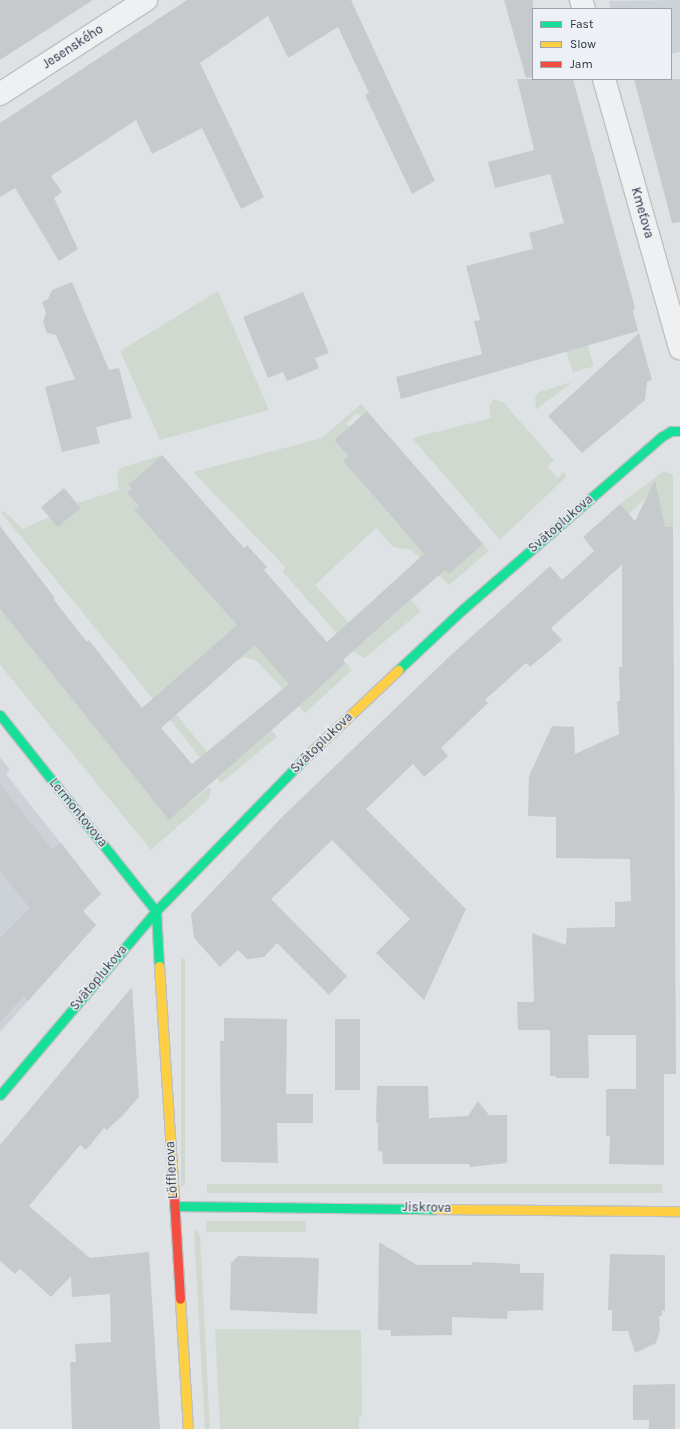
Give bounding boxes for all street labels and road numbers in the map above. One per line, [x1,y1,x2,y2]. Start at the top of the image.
street label: Jesenského [40,22,106,72]
street label: Kmeťova [627,186,657,240]
street label: Svätoplukova [525,492,597,556]
street label: Svätoplukova [288,709,356,777]
street label: Lermontovova [46,775,110,851]
street label: Svätoplukova [67,942,131,1014]
street label: Löfflerova [163,1141,181,1199]
street label: Jiskrova [402,1200,452,1216]

